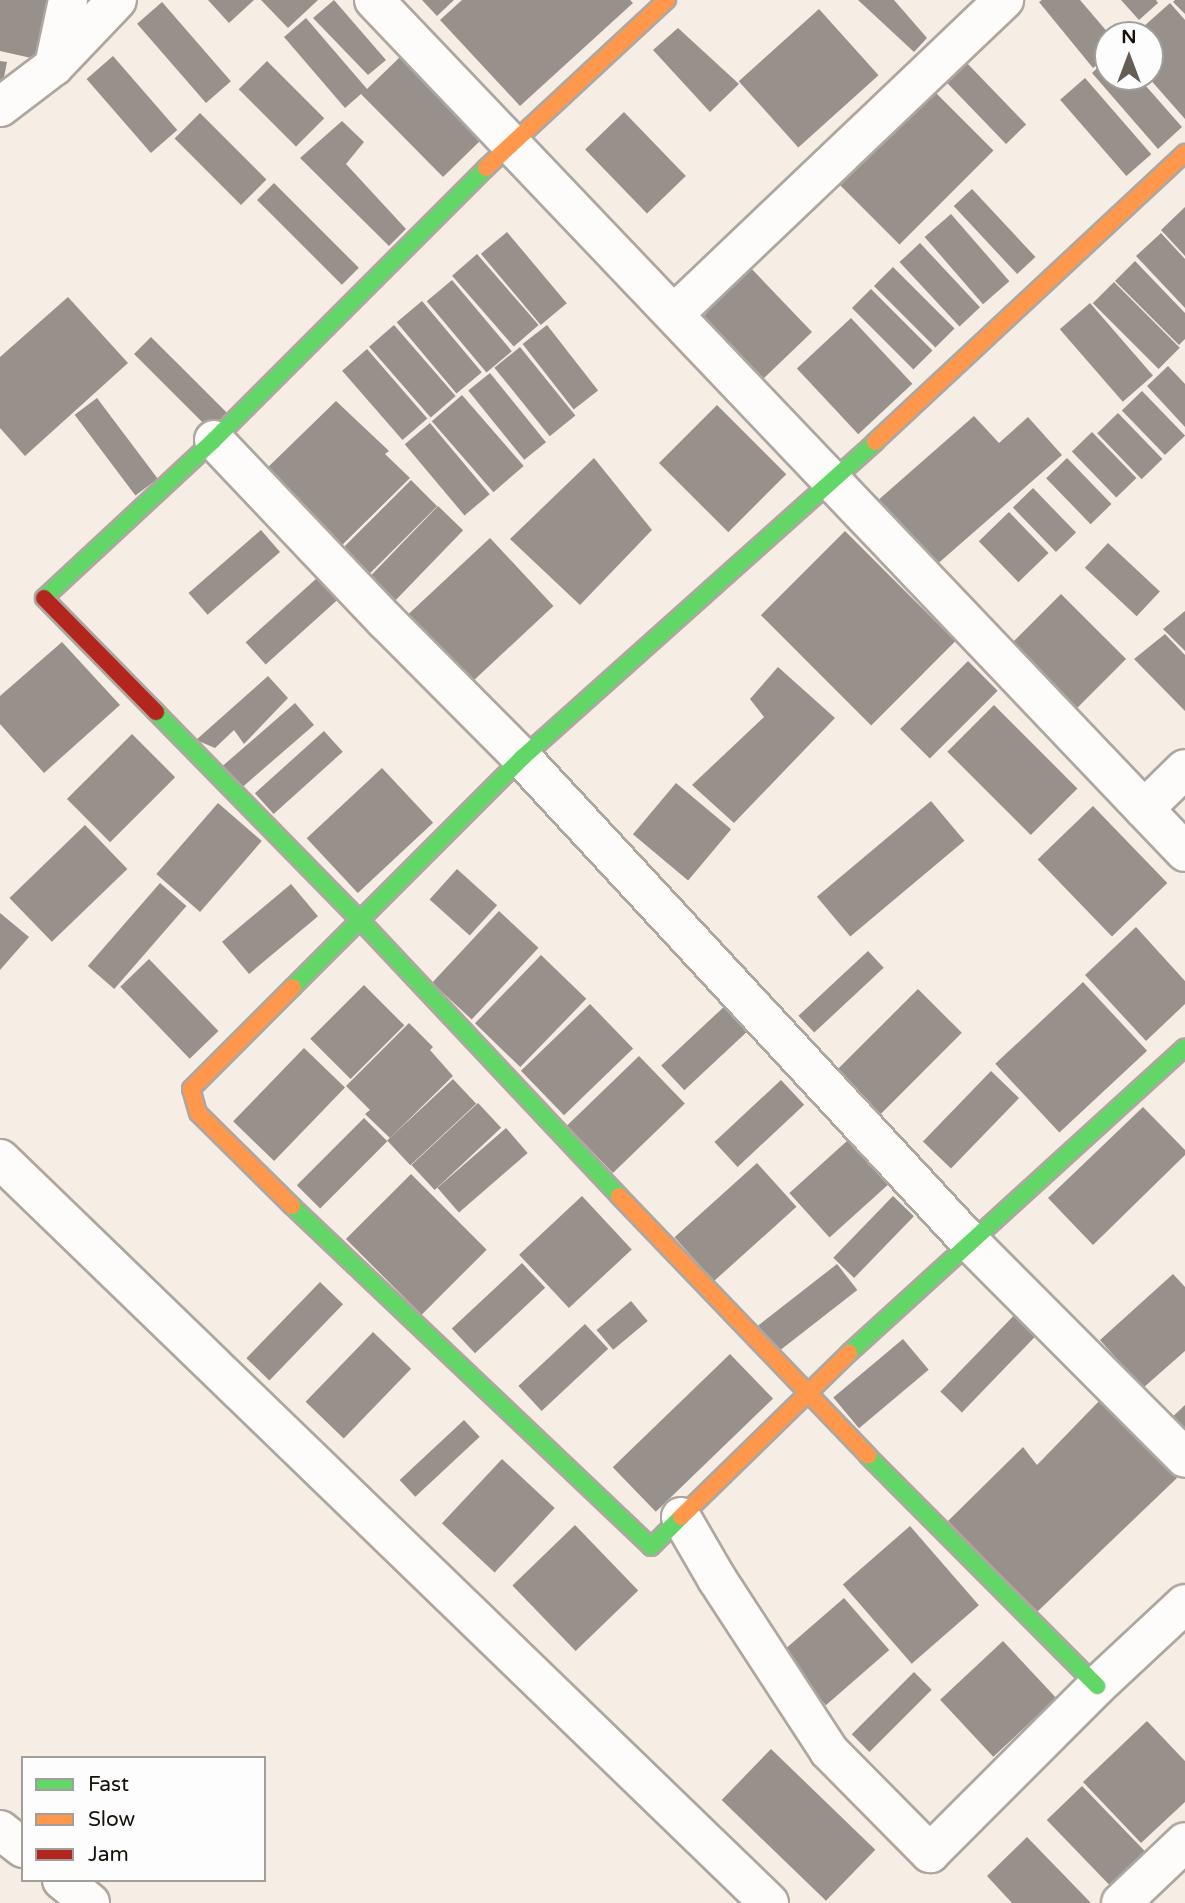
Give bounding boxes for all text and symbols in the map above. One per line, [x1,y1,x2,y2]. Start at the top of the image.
north arrow [1094,21,1164,91]
text: N [1121,26,1137,48]
legend [21,1756,266,1882]
text: Fast [88,1772,129,1797]
text: Slow [88,1807,135,1832]
text: Jam [88,1842,129,1867]

